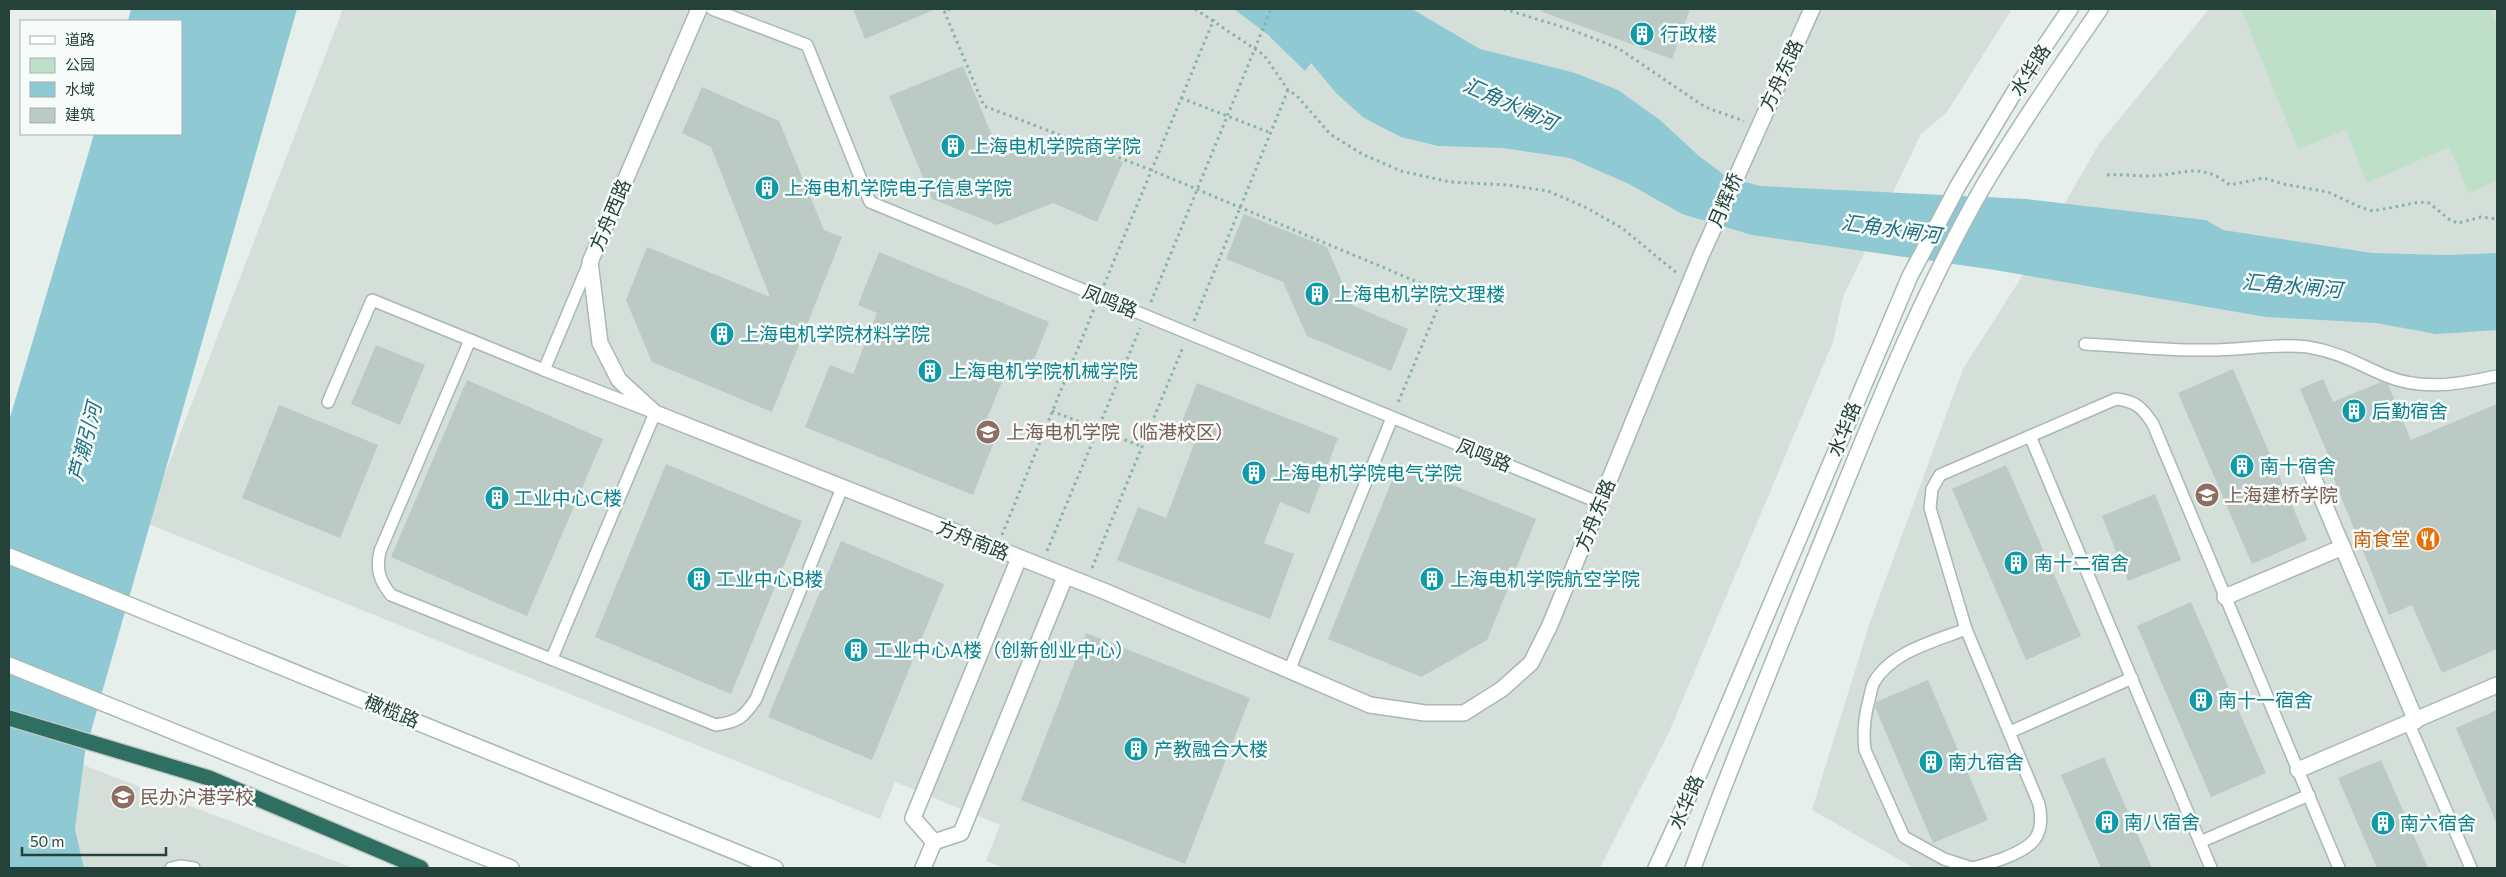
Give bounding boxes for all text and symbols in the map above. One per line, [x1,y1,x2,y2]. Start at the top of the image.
legend [20,20,182,135]
building icon: 行政楼 [1629,21,1655,47]
place label: 行政楼 [1660,22,1717,45]
text: 道路 [65,30,95,48]
street label: 方舟东路 [1754,35,1807,114]
street label: 水华路 [2004,40,2055,100]
text: 公园 [65,55,95,73]
water label: 汇角水闸河 [1460,72,1565,136]
text: 水域 [65,80,95,98]
text: 建筑 [65,105,95,123]
building icon: 上海电机学院商学院 [940,133,966,159]
place label: 上海电机学院商学院 [970,134,1141,157]
street label: 月辉桥 [1703,169,1746,231]
street label: 方舟西路 [584,175,635,254]
building icon: 上海电机学院电子信息学院 [754,175,780,201]
place label: 上海电机学院电子信息学院 [784,176,1012,199]
water label: 汇角水闸河 [1840,209,1946,247]
water label: 汇角水闸河 [2241,269,2347,302]
street label: 凤鸣路 [1079,279,1141,322]
building icon: 上海电机学院文理楼 [1304,281,1330,307]
place label: 上海电机学院文理楼 [1334,282,1505,305]
building icon: 上海电机学院材料学院 [709,321,735,347]
place label: 上海电机学院材料学院 [740,322,930,345]
building icon: 上海电机学院机械学院 [917,358,943,384]
place label: 上海电机学院机械学院 [948,359,1138,382]
water label: 芦潮引河 [63,396,106,483]
street label: 水华路 [1822,398,1865,460]
building icon: 后勤宿舍 [2341,398,2367,424]
place label: 后勤宿舍 [2372,399,2448,422]
school or university icon: 上海电机学院（临港校区） [975,419,1001,445]
place label: 上海电机学院（临港校区） [1006,420,1234,443]
street label: 凤鸣路 [1453,433,1515,476]
building icon: 南十宿舍 [2229,453,2255,479]
place label: 南十宿舍 [2260,454,2336,477]
building icon: 上海电机学院电气学院 [1241,460,1267,486]
place label: 上海电机学院电气学院 [1272,461,1462,484]
street label: 方舟东路 [1570,475,1619,554]
school or university icon: 上海建桥学院 [2194,482,2220,508]
place label: 上海建桥学院 [2224,483,2338,506]
building icon: 工业中心C楼 [484,485,510,511]
place label: 工业中心C楼 [514,486,622,509]
street label: 方舟南路 [934,515,1013,564]
restaurant icon: 南食堂 [2415,526,2441,552]
place label: 南食堂 [2353,527,2410,550]
building icon: 南十二宿舍 [2003,550,2029,576]
place label: 南十二宿舍 [2034,551,2129,574]
building icon: 工业中心B楼 [686,566,712,592]
building icon: 上海电机学院航空学院 [1419,566,1445,592]
place label: 工业中心B楼 [716,567,823,590]
place label: 上海电机学院航空学院 [1450,567,1640,590]
building icon: 工业中心A楼（创新创业中心） [843,637,869,663]
place label: 工业中心A楼（创新创业中心） [874,638,1134,661]
building icon: 南十一宿舍 [2188,687,2214,713]
place label: 南十一宿舍 [2218,688,2313,711]
street label: 橄榄路 [361,689,423,732]
building icon: 产教融合大楼 [1123,736,1149,762]
place label: 产教融合大楼 [1154,737,1268,760]
building icon: 南九宿舍 [1918,749,1944,775]
place label: 南九宿舍 [1948,750,2024,773]
street label: 水华路 [1663,771,1708,833]
school or university icon: 民办沪港学校 [110,784,136,810]
place label: 民办沪港学校 [140,785,254,808]
building icon: 南八宿舍 [2094,809,2120,835]
place label: 南八宿舍 [2124,810,2200,833]
building icon: 南六宿舍 [2370,810,2396,836]
place label: 南六宿舍 [2400,811,2476,834]
scale bar [22,824,166,856]
text: 50 m [30,832,64,850]

